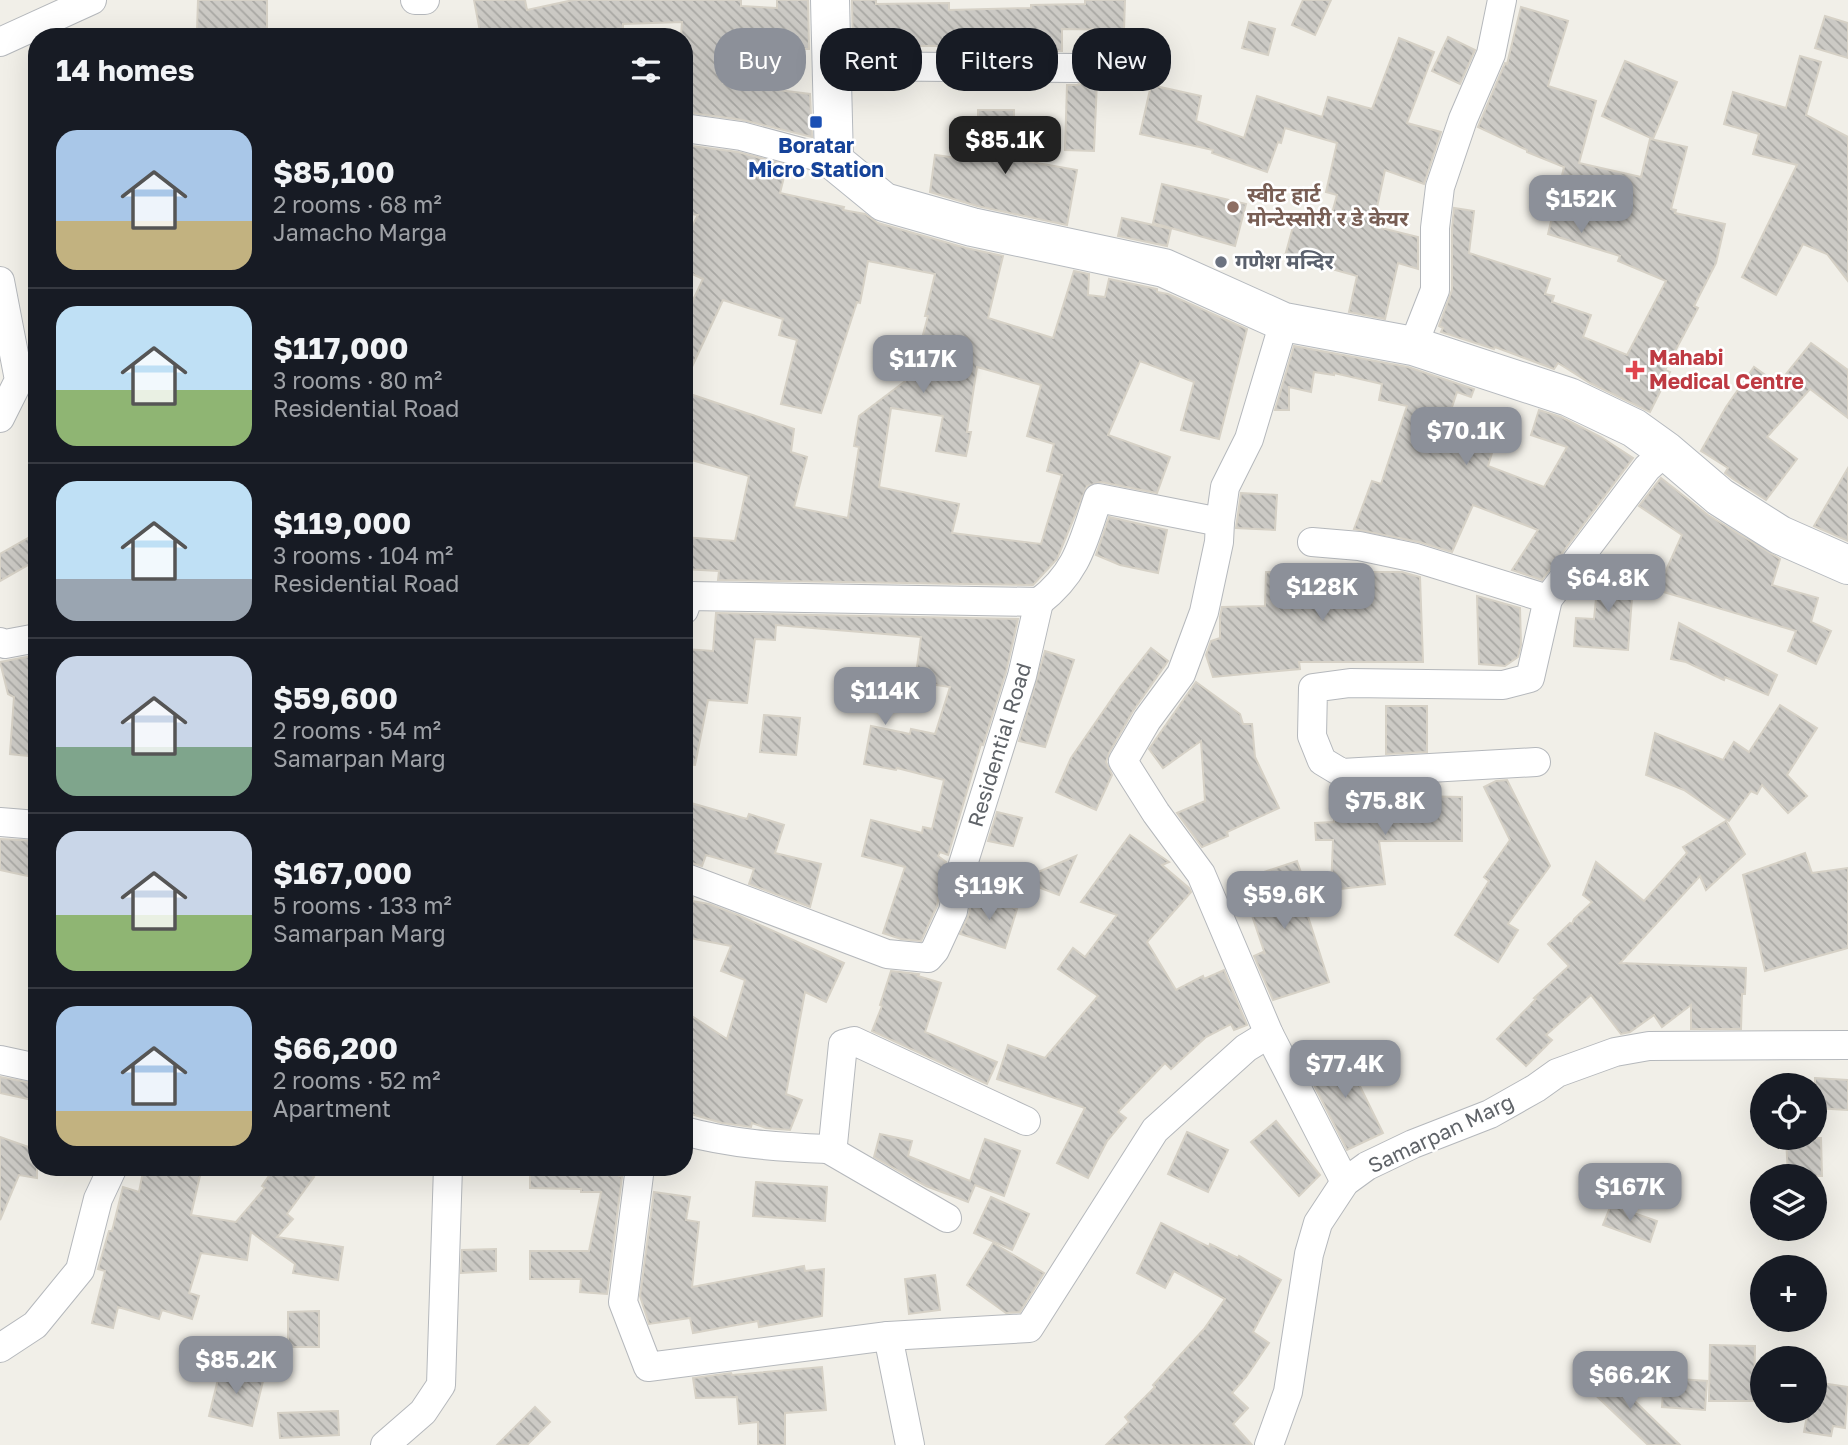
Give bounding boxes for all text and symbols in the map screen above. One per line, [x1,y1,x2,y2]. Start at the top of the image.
chip: Buy [714,28,806,91]
chip: Rent [820,28,922,91]
chip: Filters [936,28,1058,91]
chip: New [1072,28,1171,91]
icon: filters [627,51,665,89]
text: 14 homes [56,52,195,88]
marker: Boratar Micro Station [808,114,824,130]
pin: $85.1K [948,116,1062,176]
text: $85.1K [965,125,1045,153]
place label: Boratar Micro Station [748,132,884,182]
text: $85,100 [273,154,395,190]
icon: home [112,158,196,242]
pin: $152K [1532,176,1630,235]
place label: स्वीट हार्ट मोन्टेस्सोरी र डे केयर [1247,181,1409,231]
text: $152K [1545,184,1617,212]
text: 2 rooms · 68 m² [273,190,442,218]
marker: स्वीट हार्ट मोन्टेस्सोरी र डे केयर [1225,199,1241,215]
text: Jamacho Marga [273,218,447,246]
place label: गणेश मन्दिर [1235,248,1335,274]
marker: गणेश मन्दिर [1213,254,1229,270]
text: $117,000 [273,330,408,366]
icon: home [112,334,196,418]
pin: $117K [874,336,972,395]
text: $117K [889,344,957,372]
place label: Mahabi Medical Centre [1649,344,1804,394]
marker: Mahabi Medical Centre [1627,362,1643,378]
text: 3 rooms · 80 m² [273,366,442,394]
text: Residential Road [273,394,459,422]
pin: $70.1K [1409,407,1523,467]
text: $70.1K [1427,416,1505,444]
text: $119,000 [273,505,411,541]
icon: home [112,509,196,593]
text: 3 rooms · 104 m² [273,541,453,569]
pin: $64.8K [1551,554,1665,614]
text: $64.8K [1566,563,1650,591]
pin: $128K [1273,564,1371,623]
text: Residential Road [273,569,459,597]
text: $128K [1286,572,1358,600]
street label: Residential Road [962,660,1036,830]
pin: $114K [836,668,934,727]
text: $114K [850,676,920,704]
text: $59,600 [273,680,398,716]
icon: home [112,684,196,768]
text: 2 rooms · 54 m² [273,716,441,744]
text: Samarpan Marg [273,744,446,772]
pin: $75.8K [1328,778,1442,837]
text: $75.8K [1345,786,1425,814]
text: $167,000 [273,855,412,891]
icon: home [112,859,196,943]
pin: $119K [940,862,1038,922]
text: $119K [954,871,1024,899]
pin: $59.6K [1227,872,1341,931]
text: $59.6K [1243,880,1325,908]
text: 5 rooms · 133 m² [273,891,452,919]
text: Samarpan Marg [273,919,446,947]
text: $66,200 [273,1030,398,1066]
icon: home [112,1034,196,1118]
pin: $77.4K [1288,1040,1402,1100]
text: $77.4K [1306,1049,1384,1077]
text: 2 rooms · 52 m² [273,1066,440,1094]
map controls [1750,1073,1827,1423]
button: locate [1750,1073,1827,1150]
street label: Samarpan Marg [1364,1088,1518,1178]
text: Apartment [273,1094,391,1122]
pin: $167K [1581,1164,1679,1223]
button: layers [1750,1164,1827,1241]
text: $167K [1594,1172,1666,1200]
button: + [1750,1255,1827,1332]
pin: $85.2K [179,1336,293,1396]
text: $85.2K [195,1345,277,1373]
button: − [1750,1346,1827,1423]
pin: $66.2K [1573,1352,1687,1411]
text: $66.2K [1589,1360,1671,1388]

